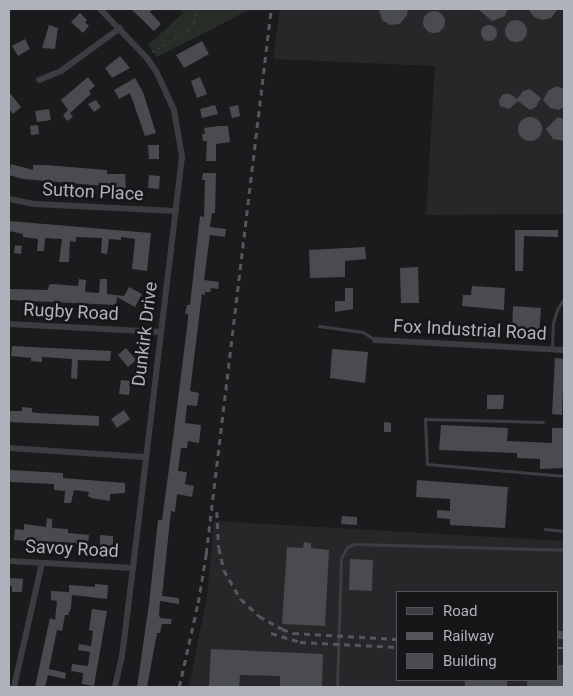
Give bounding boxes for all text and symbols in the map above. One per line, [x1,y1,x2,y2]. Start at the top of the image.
street label: Sutton Place [42,179,144,205]
street label: Dunkirk Drive [128,280,162,388]
street label: Rugby Road [23,299,119,325]
street label: Fox Industrial Road [393,315,547,345]
street label: Savoy Road [25,536,119,562]
legend [396,591,558,681]
text: Road [443,602,477,620]
text: Railway [443,627,494,645]
text: Building [443,652,497,670]

